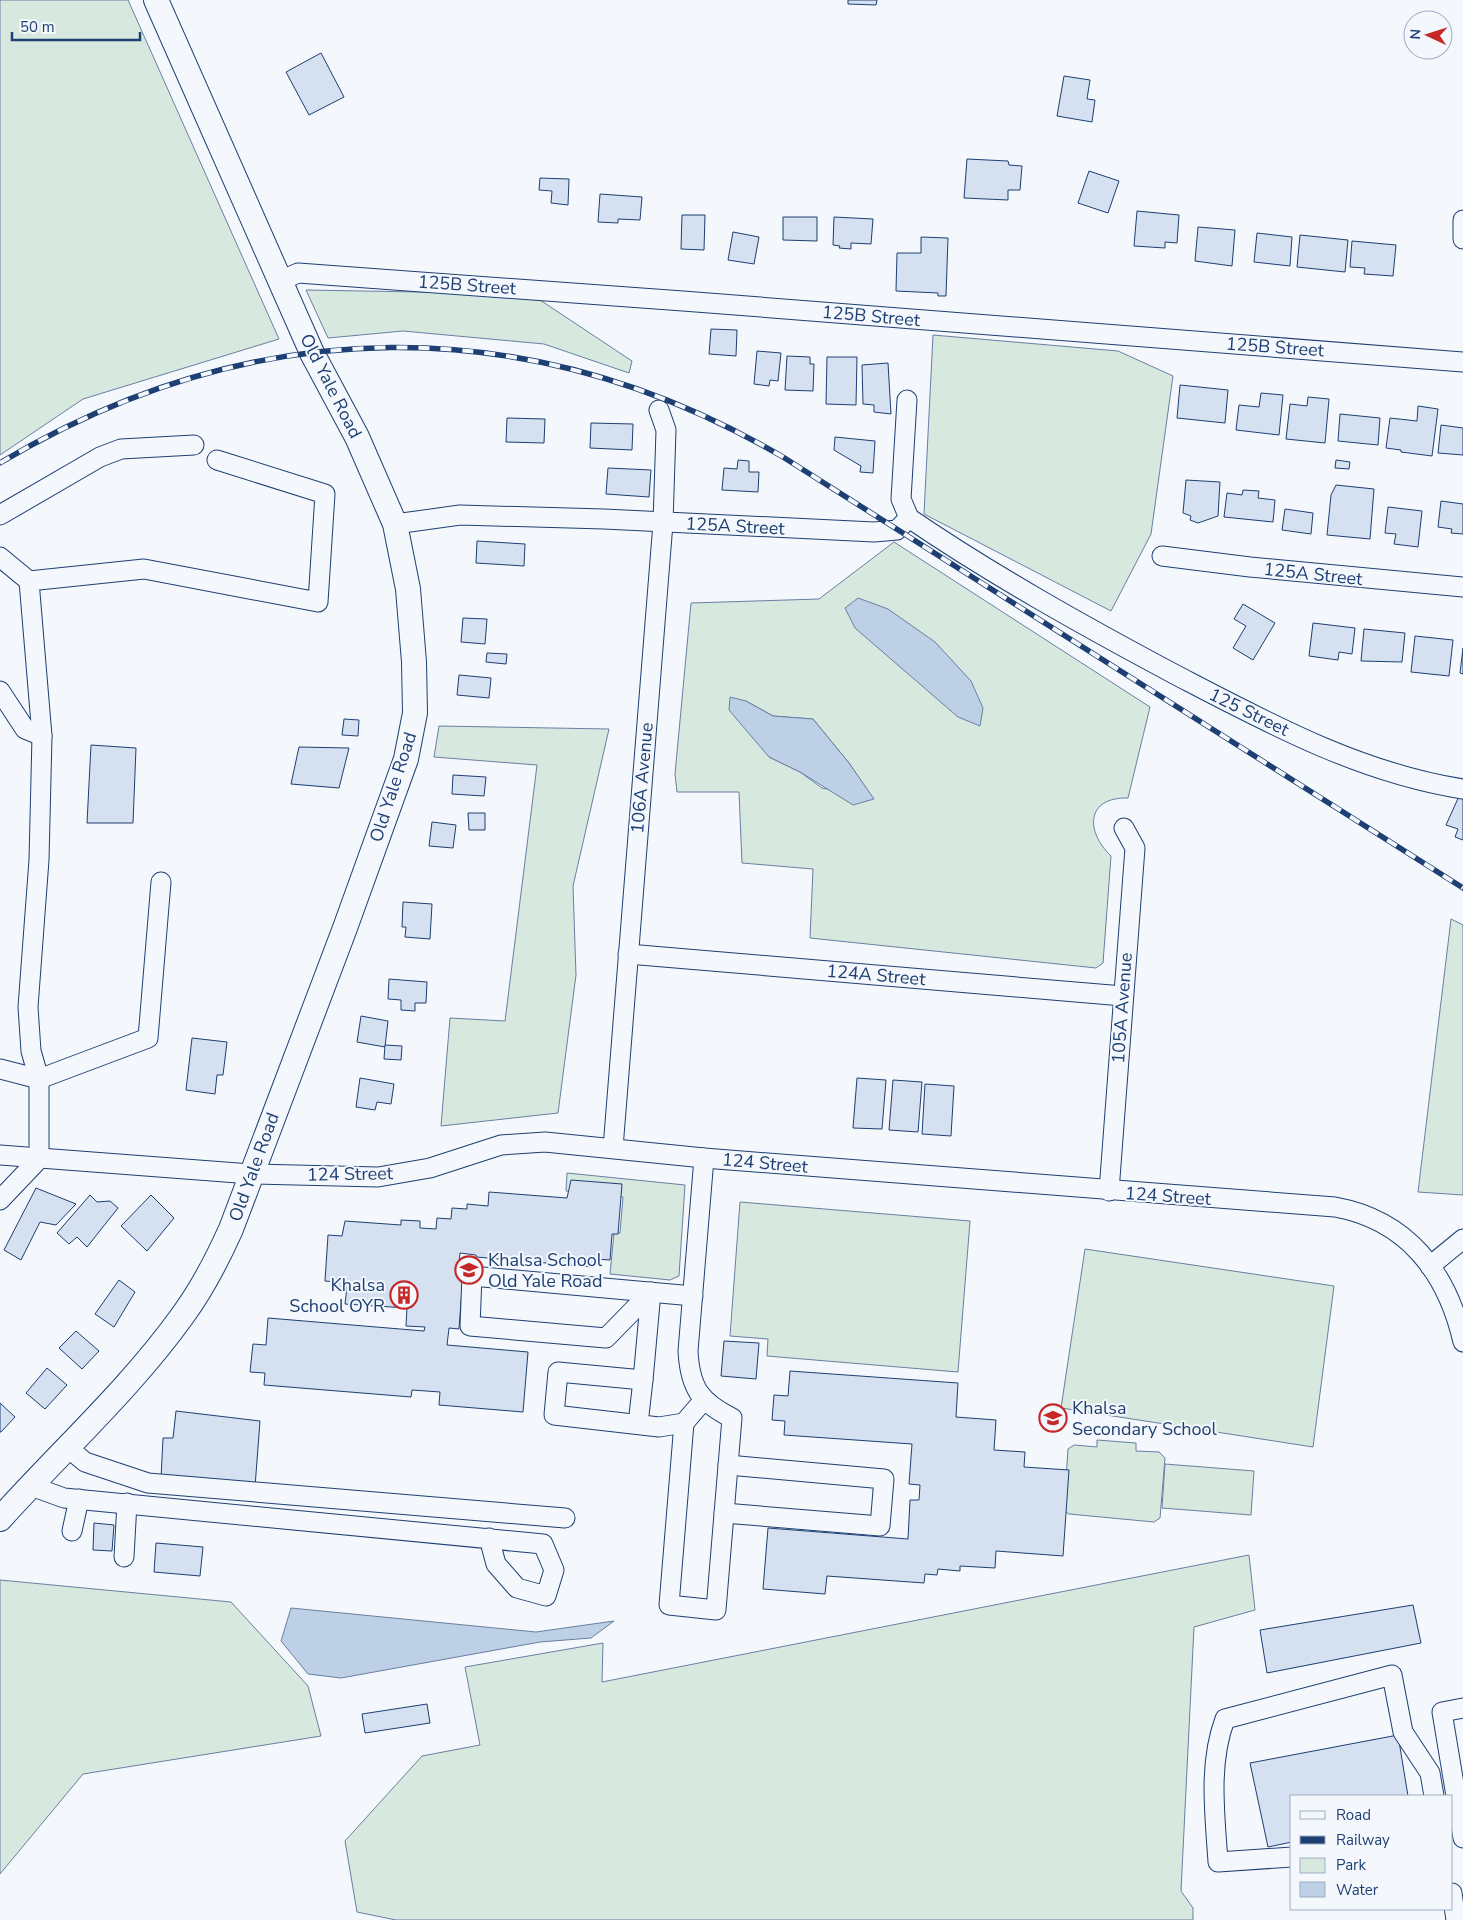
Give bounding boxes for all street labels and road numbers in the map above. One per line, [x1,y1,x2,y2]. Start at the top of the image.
street label: 125B Street [417,270,518,300]
street label: 125B Street [821,300,922,332]
street label: Old Yale Road [294,330,368,442]
street label: 125B Street [1225,332,1326,362]
street label: 125A Street [685,511,786,541]
street label: 125A Street [1262,557,1364,591]
street label: 125 Street [1205,682,1294,742]
street label: 106A Avenue [625,721,659,835]
street label: Old Yale Road [364,729,422,845]
street label: 105A Avenue [1106,952,1138,1064]
street label: 124A Street [826,959,927,991]
street label: Old Yale Road [223,1109,285,1225]
street label: 124 Street [721,1147,810,1179]
street label: 124 Street [307,1161,394,1187]
street label: 124 Street [1124,1181,1212,1211]

